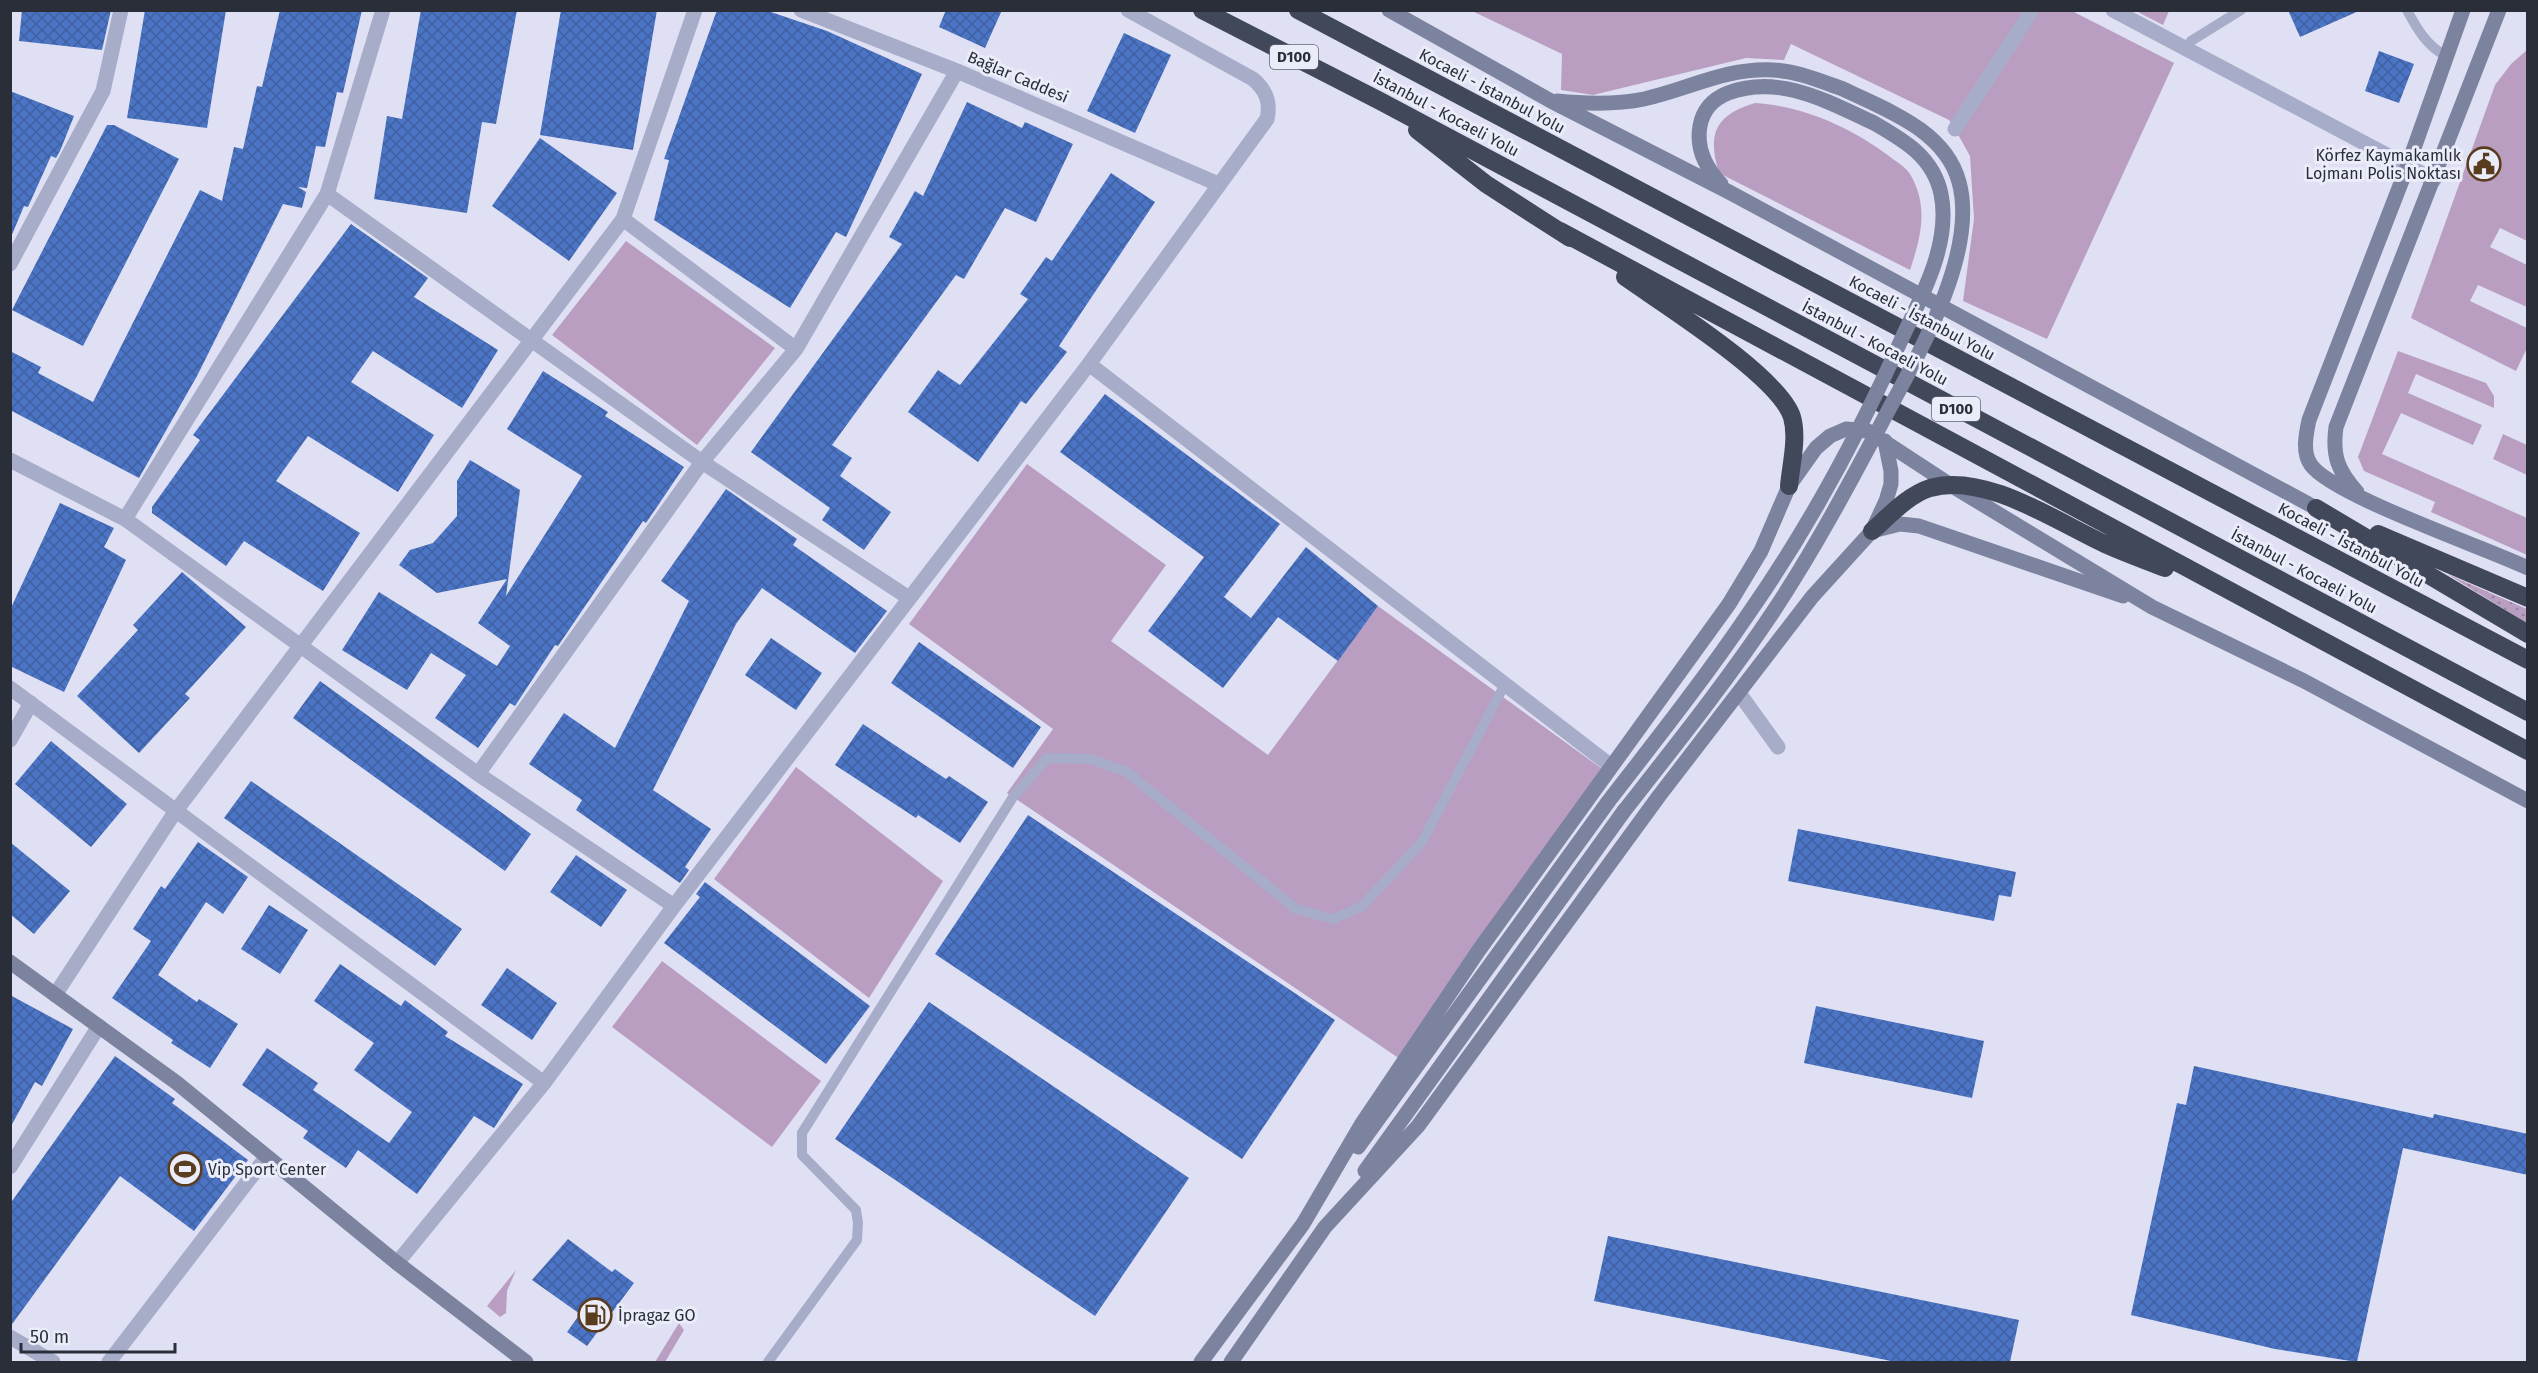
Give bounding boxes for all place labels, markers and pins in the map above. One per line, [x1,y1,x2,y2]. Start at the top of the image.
place label: Körfez Kaymakamlık Lojmanı Polis Noktası [2305,146,2462,183]
public building icon: Körfez Kaymakamlık Lojmanı Polis Noktası [2466,146,2502,182]
sports icon: Vip Sport Center [167,1151,203,1187]
place label: Vip Sport Center [208,1160,327,1179]
fuel station icon: İpragaz GO [577,1297,613,1333]
place label: İpragaz GO [618,1305,696,1325]

